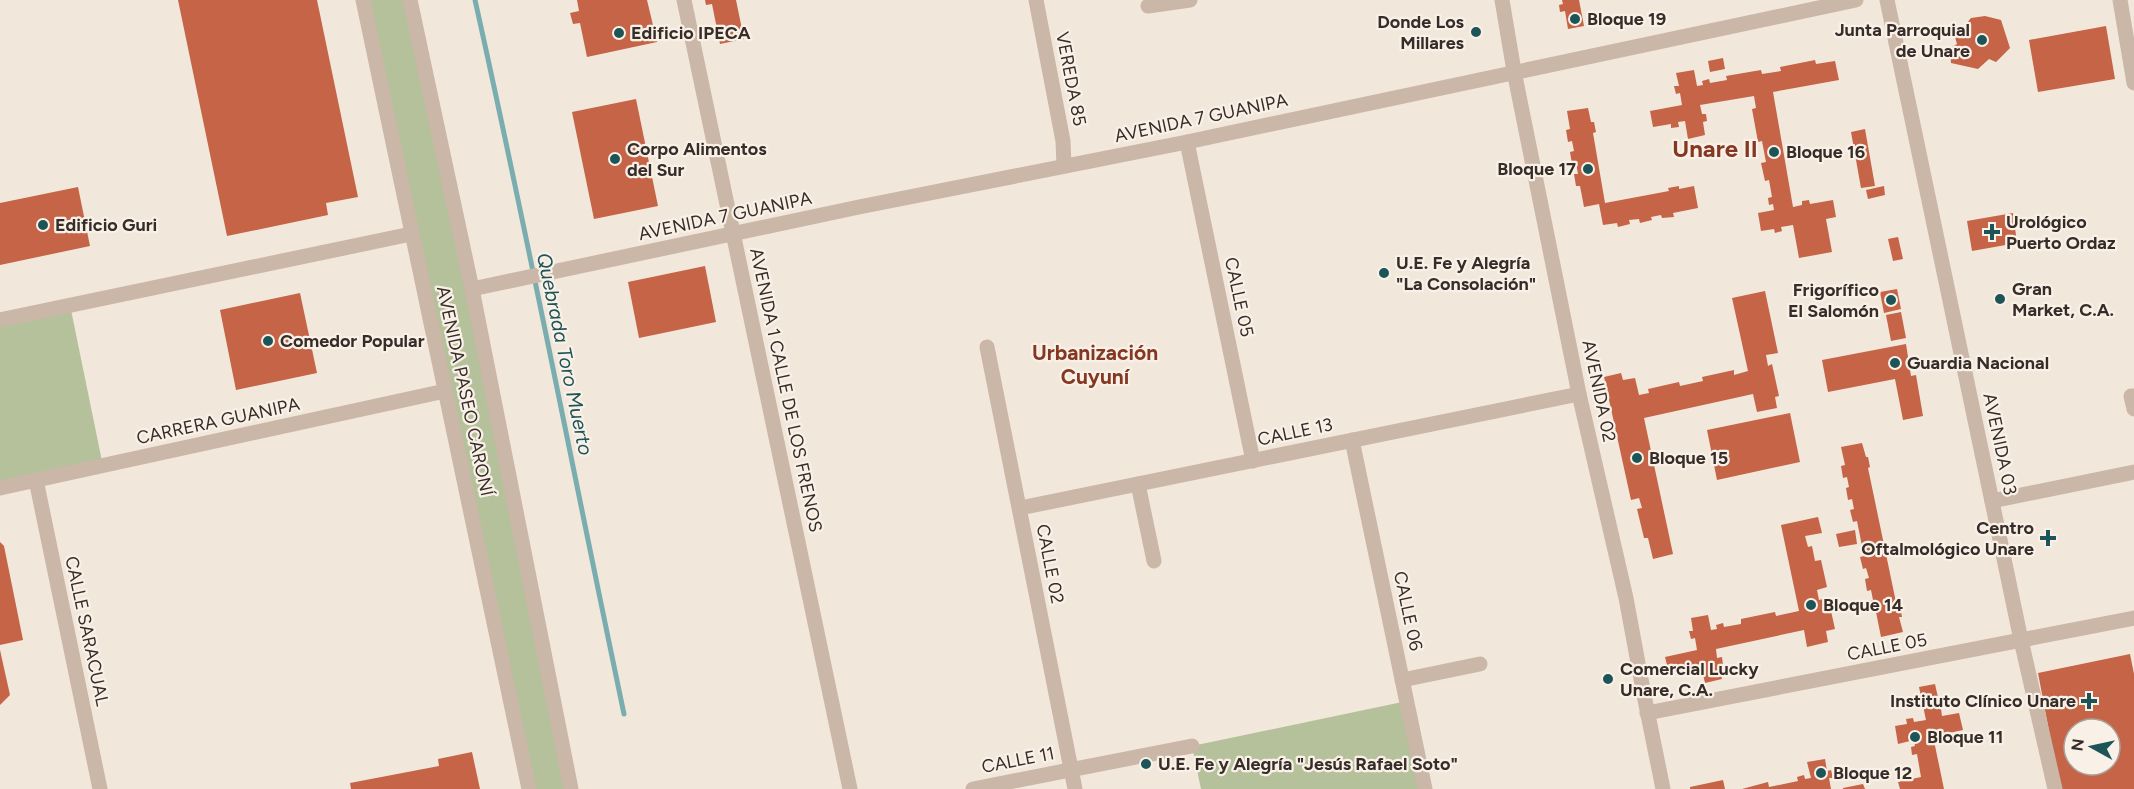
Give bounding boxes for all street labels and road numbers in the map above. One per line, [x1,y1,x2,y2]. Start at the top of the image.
street label: VEREDA 85 [1051,30,1091,128]
street label: AVENIDA 7 GUANIPA [1112,89,1290,147]
street label: AVENIDA 7 GUANIPA [636,187,814,245]
street label: AVENIDA 1 CALLE DE LOS FRENOS [745,246,827,534]
street label: CALLE 05 [1220,255,1258,339]
street label: AVENIDA PASEO CARONÍ [432,284,498,499]
street label: AVENIDA 02 [1577,338,1621,444]
street label: AVENIDA 03 [1978,391,2022,497]
street label: CARRERA GUANIPA [134,393,302,449]
street label: CALLE 13 [1255,413,1335,451]
street label: CALLE 02 [1032,522,1068,606]
street label: CALLE SARACUAL [60,554,114,709]
street label: CALLE 06 [1389,569,1427,653]
street label: CALLE 05 [1845,628,1929,666]
street label: CALLE 11 [980,742,1056,778]

